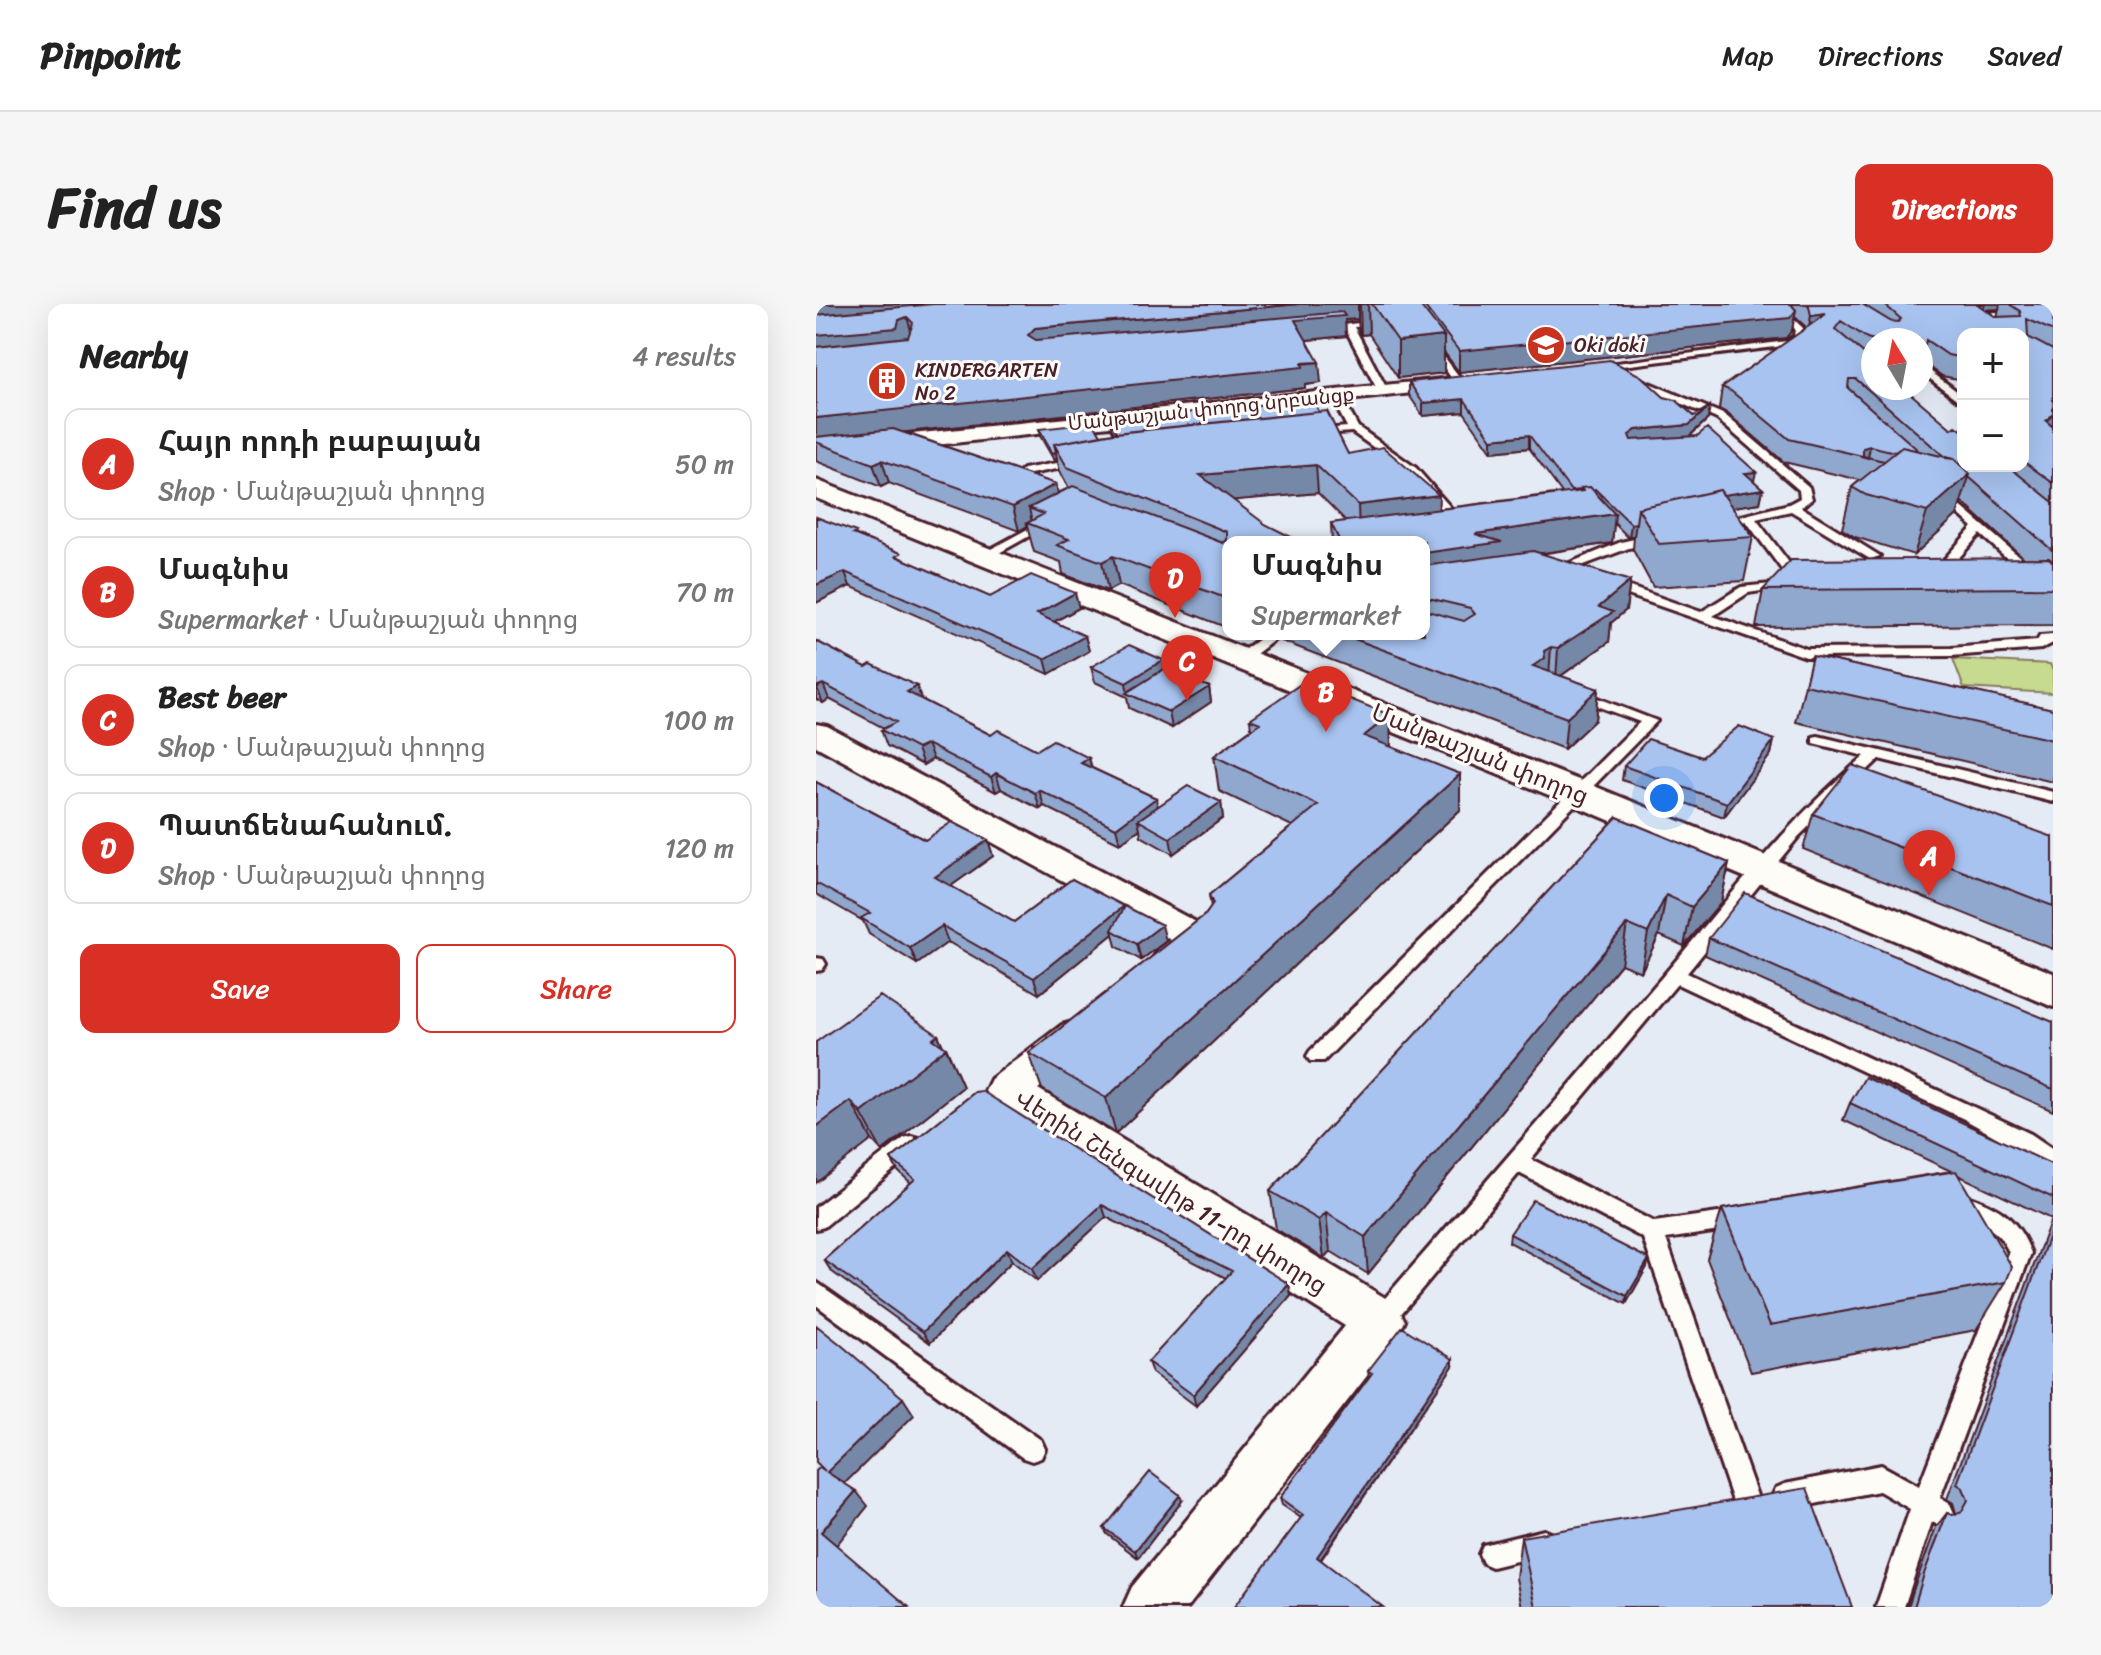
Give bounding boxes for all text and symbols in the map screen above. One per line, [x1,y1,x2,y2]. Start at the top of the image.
text: Pinpoint [40,22,181,89]
text: Map [1722,31,1774,80]
text: Directions [1818,31,1943,80]
text: Saved [1987,31,2061,80]
text: Find us [48,159,221,258]
button: Directions [1855,164,2053,253]
school or university icon: Oki doki [1525,324,1567,366]
text: Nearby [80,326,188,386]
place label: Oki doki [1574,328,1646,363]
north arrow [1861,328,1933,400]
map controls [1957,328,2029,472]
button: + [1957,328,2029,400]
text: 4 results [632,333,736,379]
place label: KINDERGARTEN No 2 [915,353,1058,411]
building icon: KINDERGARTEN No 2 [866,360,908,402]
street label: Մանթաշյան փողոց նրբանցք [1066,377,1356,441]
button: − [1957,400,2029,472]
text: Հայր որդի բաբայան [158,414,482,468]
text: A [99,441,117,487]
text: 50 m [675,441,734,487]
text: Shop · Մանթաշյան փողոց [158,468,486,514]
popup [1222,536,1430,640]
text: Մագնիս [1251,538,1383,592]
text: Մագնիս [158,542,290,596]
pin: D [1149,552,1201,618]
text: B [100,569,116,615]
text: 70 m [676,569,734,615]
text: Supermarket [1251,592,1401,638]
text: Supermarket · Մանթաշյան փողոց [158,596,578,642]
pin: C [1161,635,1213,701]
pin: B [1300,666,1352,732]
text: Best beer [158,670,285,724]
street label: Մանթաշյան փողոց [1365,691,1595,817]
text: C [100,697,116,743]
text: 100 m [663,697,734,743]
text: Shop · Մանթաշյան փողոց [158,724,486,770]
your location [1644,778,1684,818]
text: Պատճենահանում. [158,798,453,852]
text: D [100,825,116,871]
text: 120 m [665,825,734,871]
pin: A [1903,830,1955,896]
text: Shop · Մանթաշյան փողոց [158,852,486,898]
button: Save [80,944,400,1033]
button: Share [416,944,736,1033]
street label: Վերին Շենգավիթ 11-րդ փողոց [1006,1078,1336,1306]

